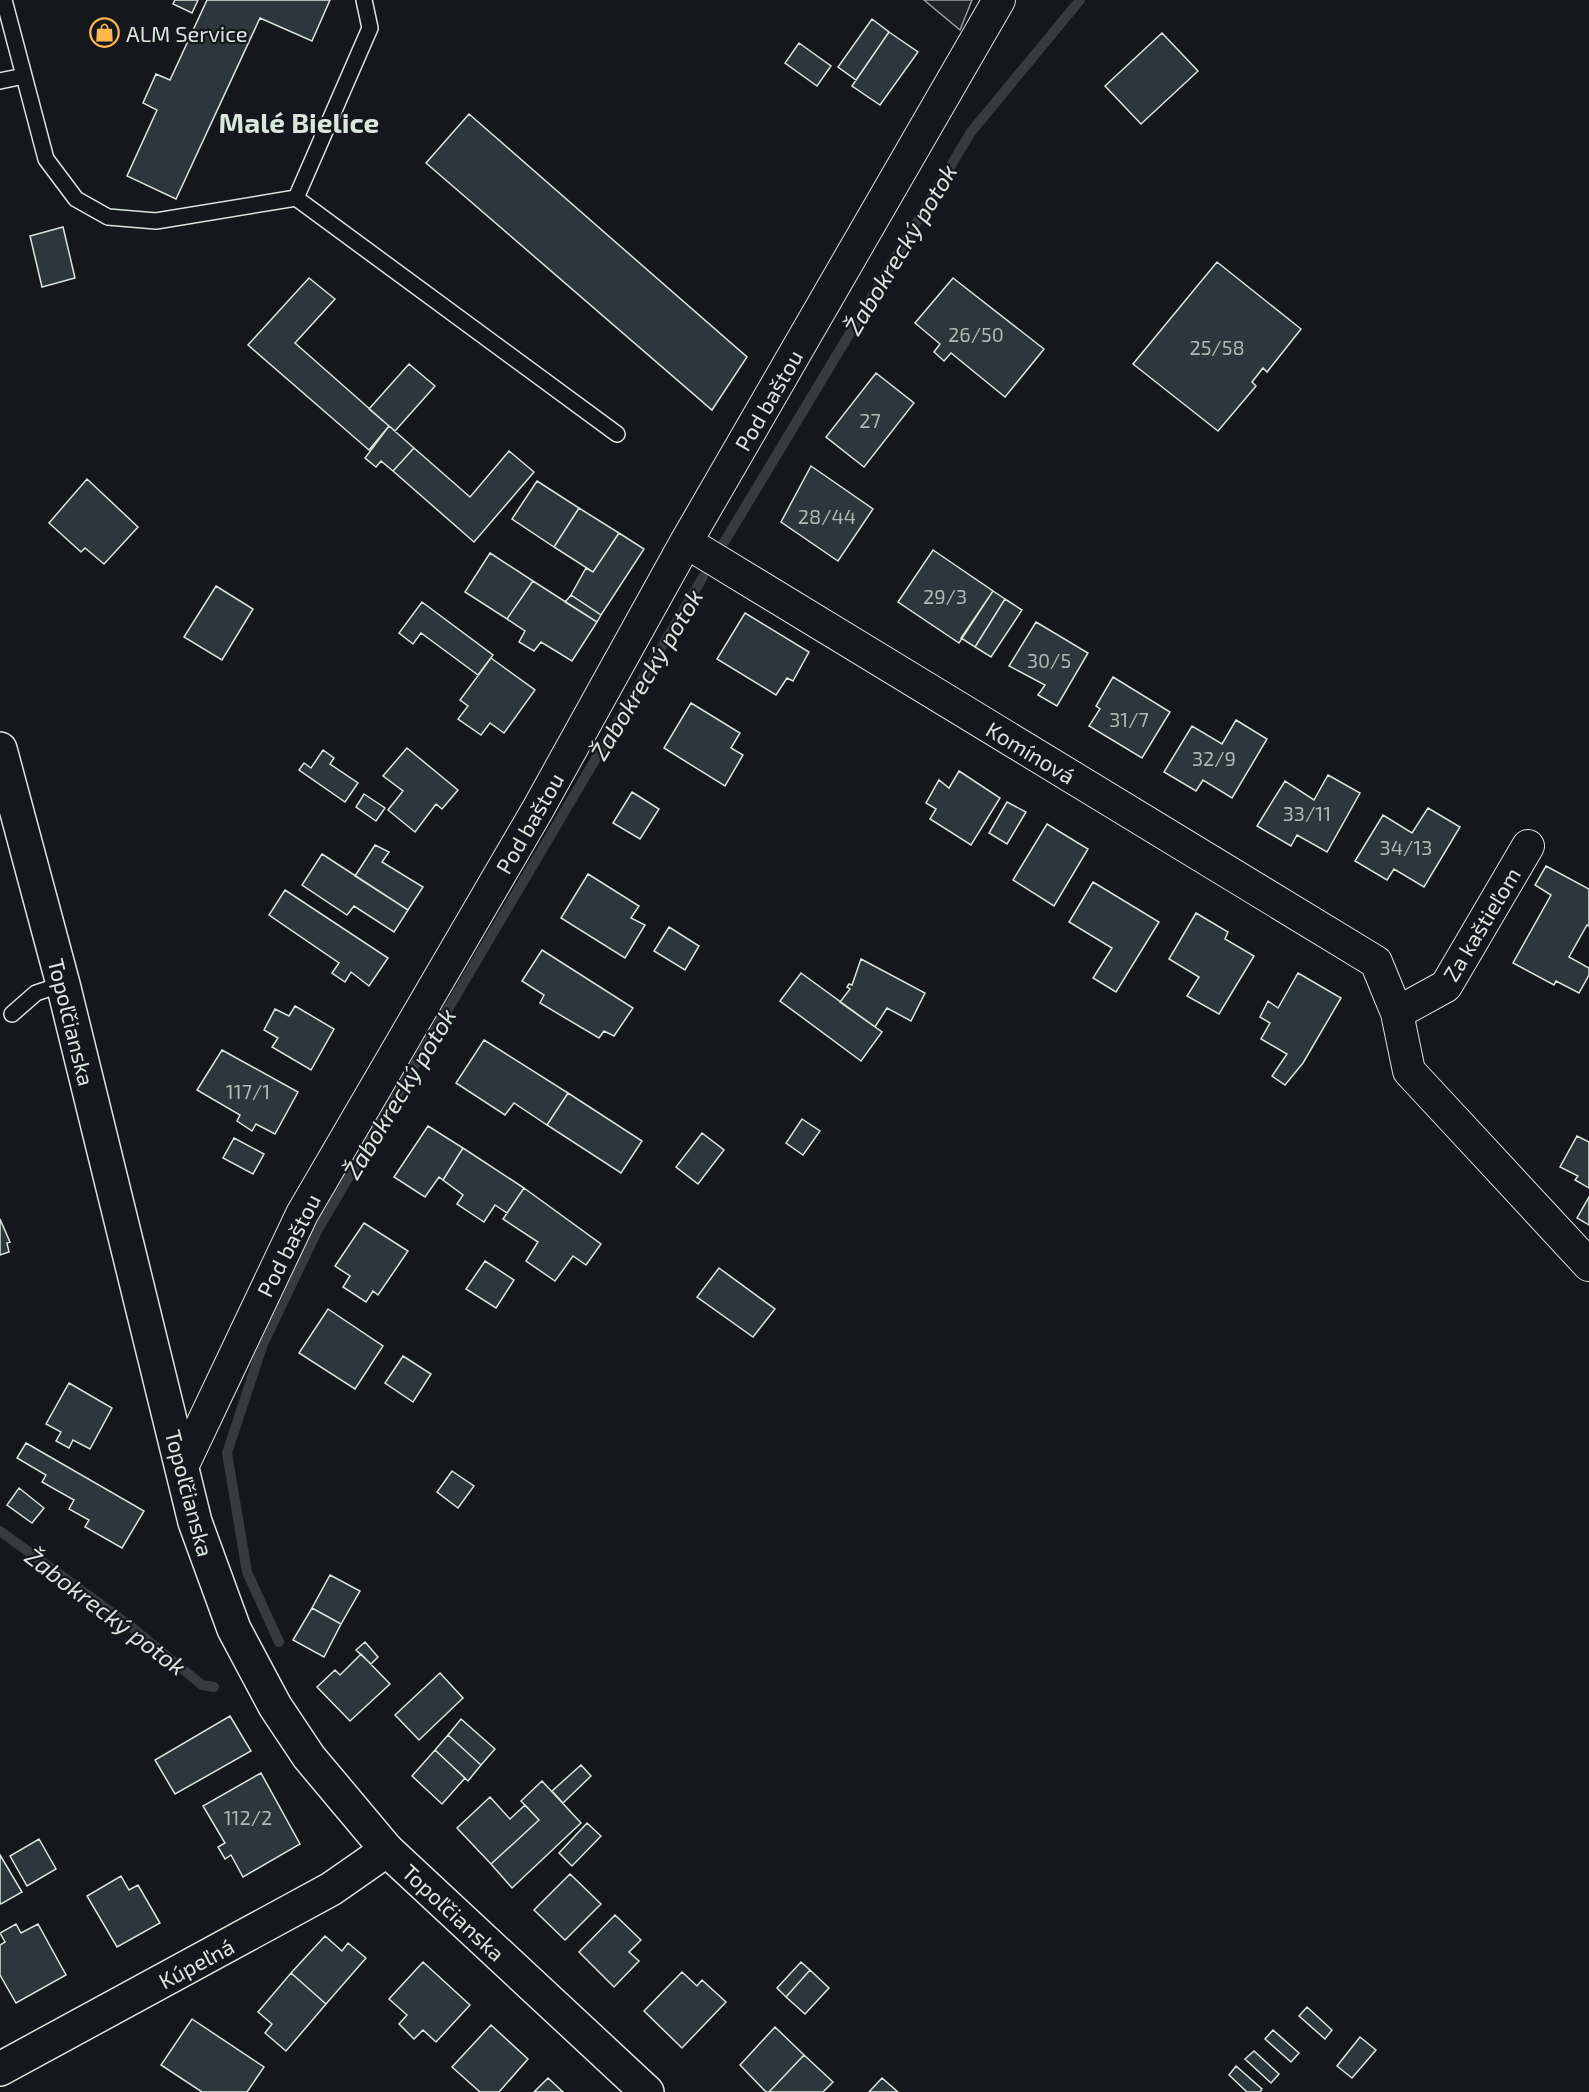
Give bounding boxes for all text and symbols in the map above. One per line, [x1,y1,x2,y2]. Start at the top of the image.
shop icon: ALM Service [89,17,121,49]
place label: ALM Service [126,20,248,46]
district label: Malé Bielice [219,105,379,139]
water label: Žabokrecký potok [838,158,962,340]
house number: 26/50 [948,322,1004,346]
house number: 25/58 [1189,335,1245,359]
street label: Pod baštou [729,345,807,455]
house number: 27 [859,408,881,432]
house number: 28/44 [798,504,856,528]
water label: Žabokrecký potok [584,583,708,765]
house number: 29/3 [923,584,967,608]
house number: 30/5 [1027,648,1071,672]
house number: 31/7 [1109,707,1149,731]
street label: Komínová [982,715,1080,789]
house number: 32/9 [1192,746,1236,770]
street label: Pod baštou [490,768,568,878]
house number: 33/11 [1283,801,1331,825]
house number: 34/13 [1380,835,1432,859]
street label: Za kaštieľom [1437,863,1525,985]
street label: Topoľčianska [44,956,100,1088]
water label: Žabokrecký potok [337,1002,461,1184]
house number: 117/1 [226,1079,270,1103]
street label: Pod baštou [251,1189,325,1301]
street label: Topoľčianska [161,1427,219,1559]
water label: Žabokrecký potok [20,1541,192,1681]
house number: 112/2 [224,1805,272,1829]
street label: Topoľčianska [398,1858,510,1966]
street label: Kúpeľná [154,1932,238,1994]

